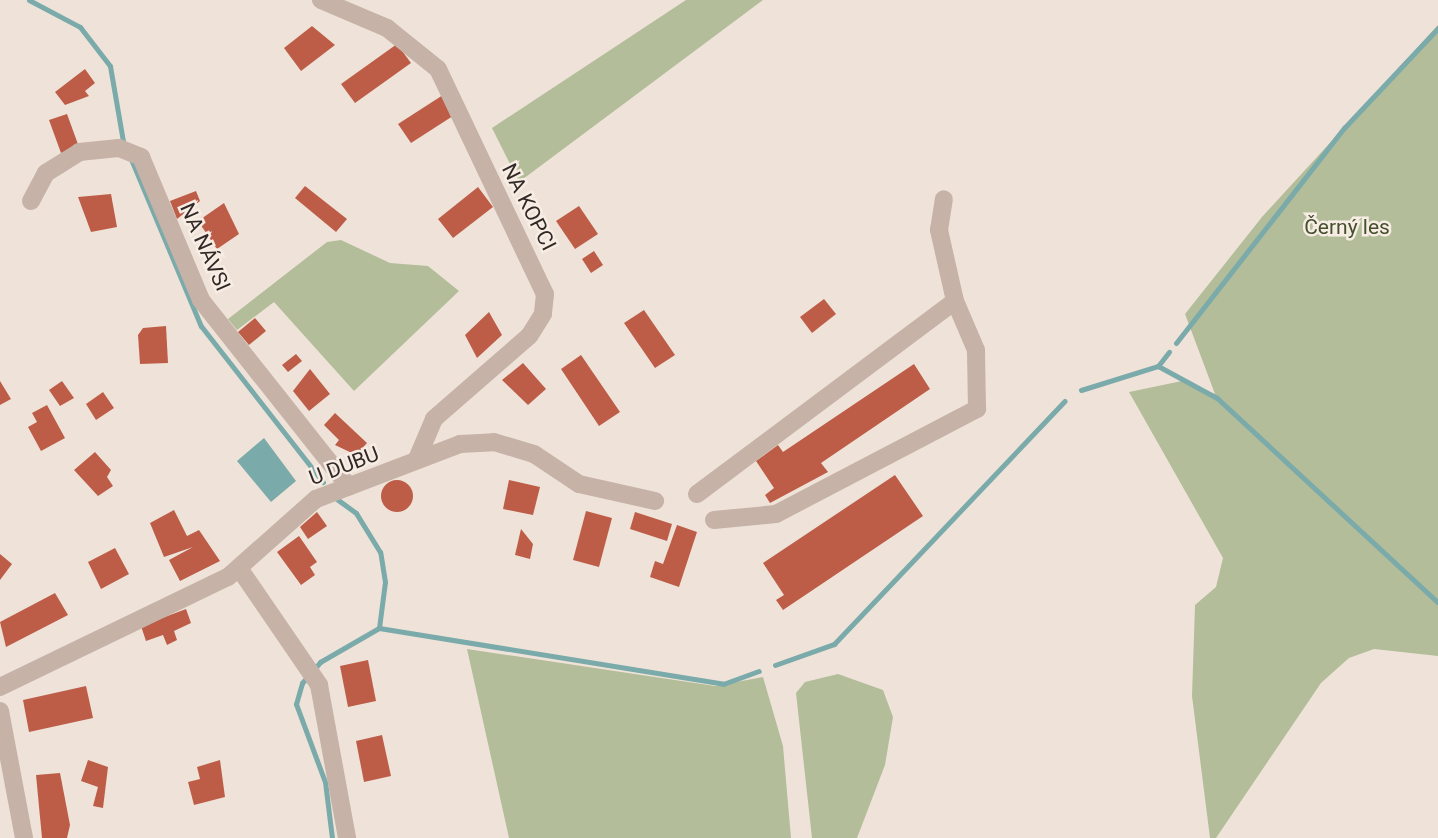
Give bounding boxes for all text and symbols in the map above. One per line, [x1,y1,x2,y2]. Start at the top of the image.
street label: NA KOPCI [496,159,562,255]
street label: NA NÁVSI [174,199,236,295]
park label: Černý les [1304,214,1390,240]
street label: U DUBU [305,441,383,491]

